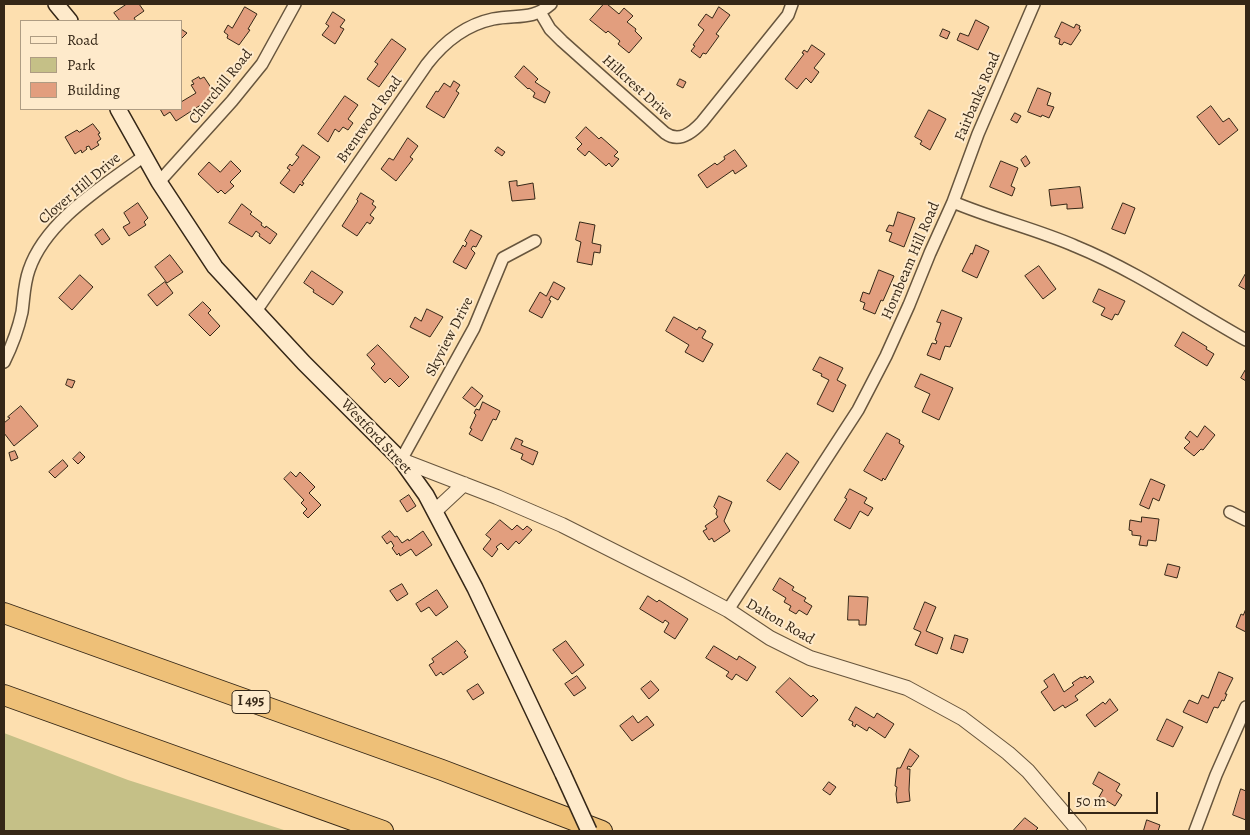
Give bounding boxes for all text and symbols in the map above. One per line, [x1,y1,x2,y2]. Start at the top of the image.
legend [20,20,182,110]
text: Road [67,30,98,50]
street label: Churchill Road [185,46,257,128]
street label: Fairbanks Road [951,50,1005,144]
street label: Hillcrest Drive [598,52,676,124]
text: Park [67,55,95,75]
street label: Brentwood Road [333,73,407,167]
text: Building [67,80,120,100]
street label: Clover Hill Drive [35,149,125,229]
street label: Hornbeam Hill Road [878,199,944,323]
street label: Skyview Drive [422,294,478,380]
street label: Westford Street [337,396,415,478]
street label: Dalton Road [743,595,817,649]
road number: I 495 [232,690,270,714]
scale bar [1070,782,1160,814]
text: 50 m [1076,791,1106,811]

